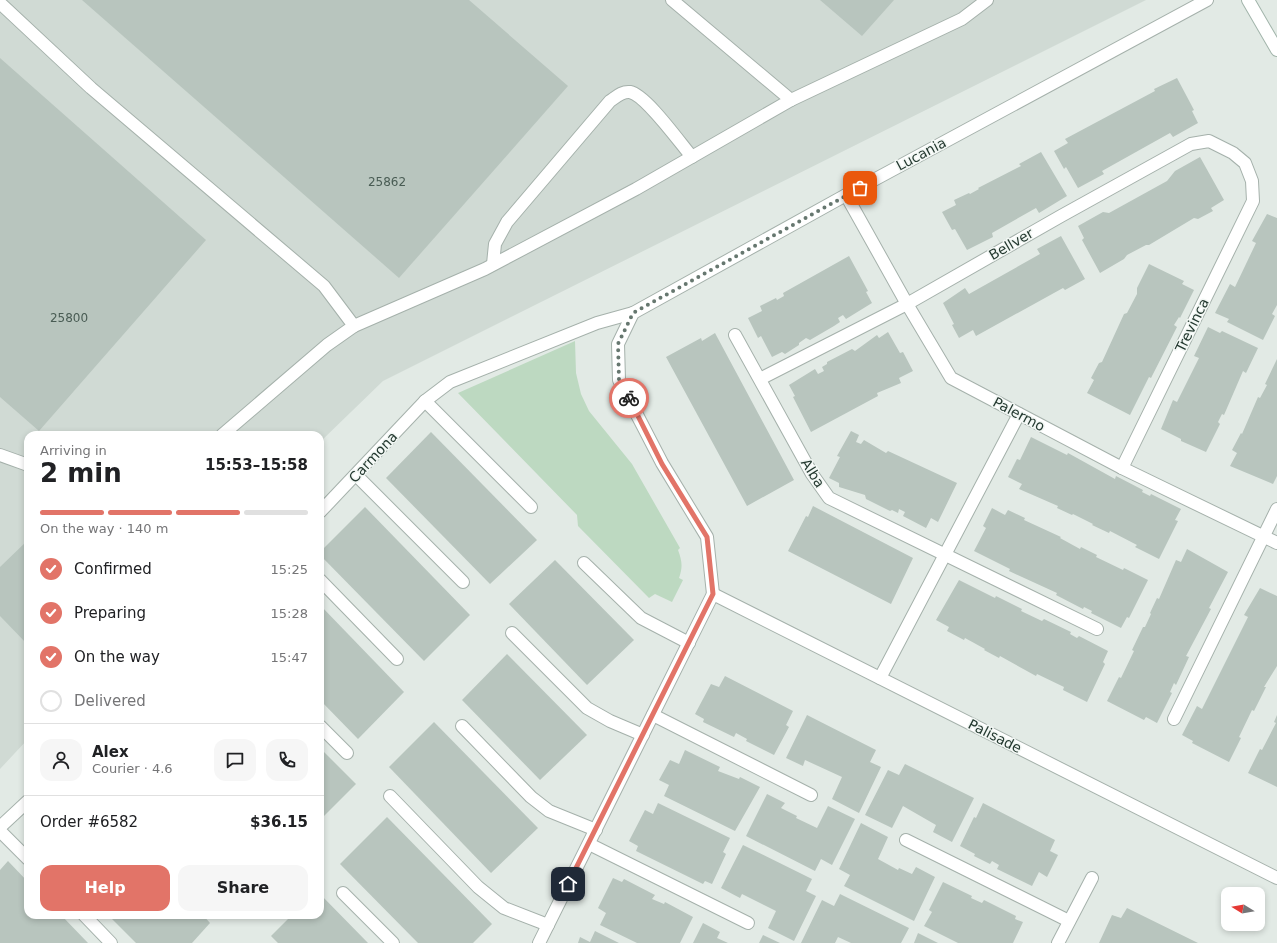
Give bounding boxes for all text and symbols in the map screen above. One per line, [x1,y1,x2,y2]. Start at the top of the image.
street label: Lucania [893,134,949,174]
pin [843,171,877,205]
house number: 25862 [368,175,406,189]
icon: bag [849,177,871,199]
street label: Bellver [986,225,1036,263]
street label: Trevinca [1172,295,1212,355]
house number: 25800 [50,311,88,325]
courier [609,378,649,418]
icon: bike [618,387,640,409]
street label: Palermo [990,394,1048,434]
street label: Carmona [345,428,401,486]
text: Arriving in [40,443,107,458]
text: 15:53–15:58 [205,456,308,474]
street label: Alba [798,456,828,490]
text: 2 min [40,458,122,488]
text: On the way · 140 m [40,521,168,536]
icon: check [40,558,62,580]
text: Confirmed [74,560,152,578]
text: 15:25 [271,562,308,577]
icon: check [40,602,62,624]
text: Preparing [74,604,146,622]
text: 15:28 [271,606,308,621]
icon: check [40,646,62,668]
text: On the way [74,648,160,666]
text: 15:47 [271,650,308,665]
text: Delivered [74,692,146,710]
street label: Palisade [966,716,1024,756]
button: person [40,739,82,781]
button: chat [214,739,256,781]
button: phone [266,739,308,781]
text: Alex [92,743,129,761]
text: Courier · 4.6 [92,761,173,776]
text: Order #6582 [40,813,138,831]
text: $36.15 [250,813,308,831]
button: Help [40,865,170,911]
button: Share [178,865,308,911]
pin [551,867,585,901]
icon: home [557,873,579,895]
north arrow [1221,887,1265,931]
map controls [1221,887,1265,931]

